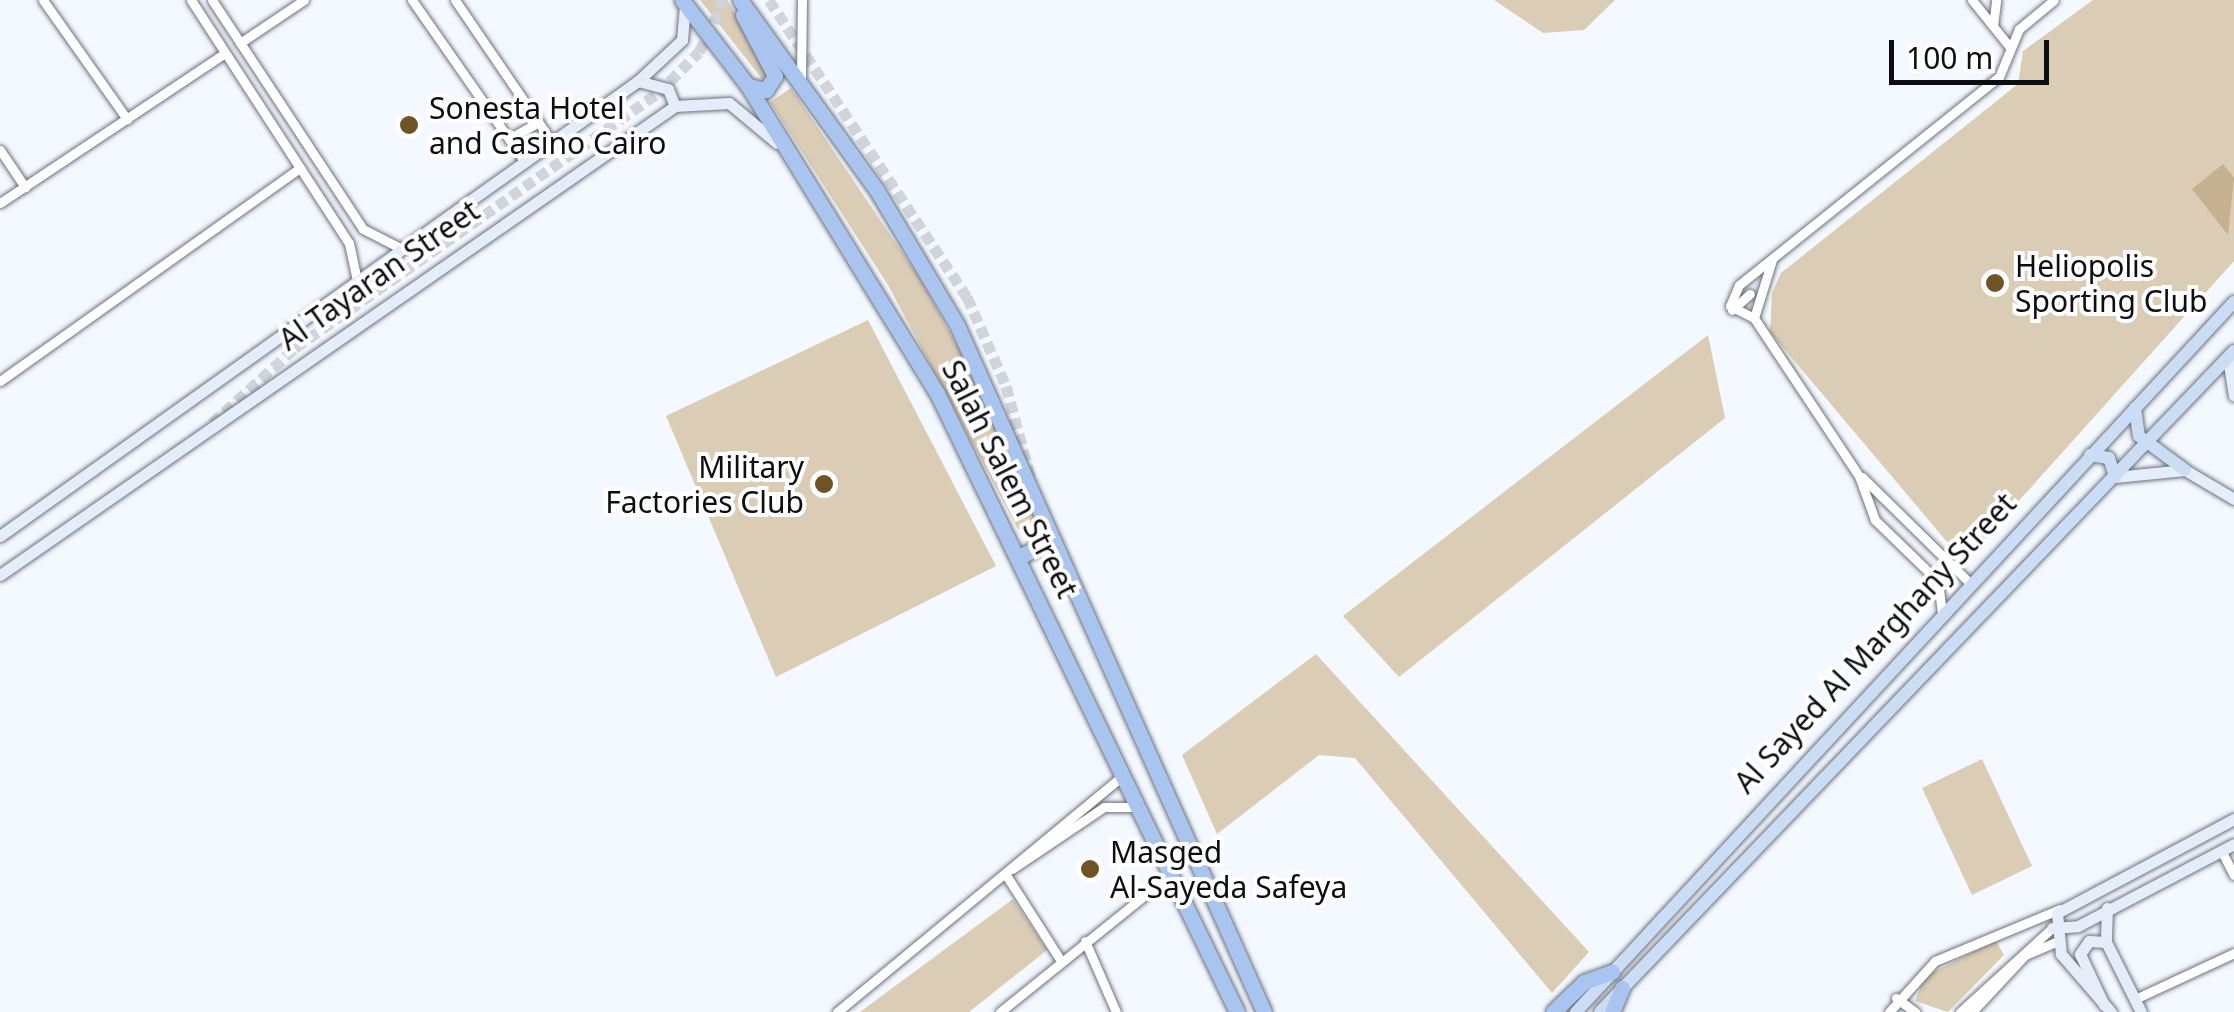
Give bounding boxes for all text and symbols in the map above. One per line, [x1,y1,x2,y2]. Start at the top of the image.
scale bar [1894,20,2054,82]
text: 100 m [1906,37,1993,78]
place label: Sonesta Hotel and Casino Cairo [429,90,666,160]
marker: Sonesta Hotel and Casino Cairo [398,114,420,136]
street label: Al Tayaran Street [272,192,486,358]
place label: Heliopolis Sporting Club [2015,248,2208,318]
marker: Heliopolis Sporting Club [1984,272,2006,294]
street label: Salah Salem Street [935,354,1085,604]
place label: Military Factories Club [605,449,804,520]
marker: Military Factories Club [813,473,835,495]
street label: Al Sayed Al Marghany Street [1727,486,2023,800]
place label: Masged Al-Sayeda Safeya [1110,834,1347,904]
marker: Masged Al-Sayeda Safeya [1079,858,1101,880]

